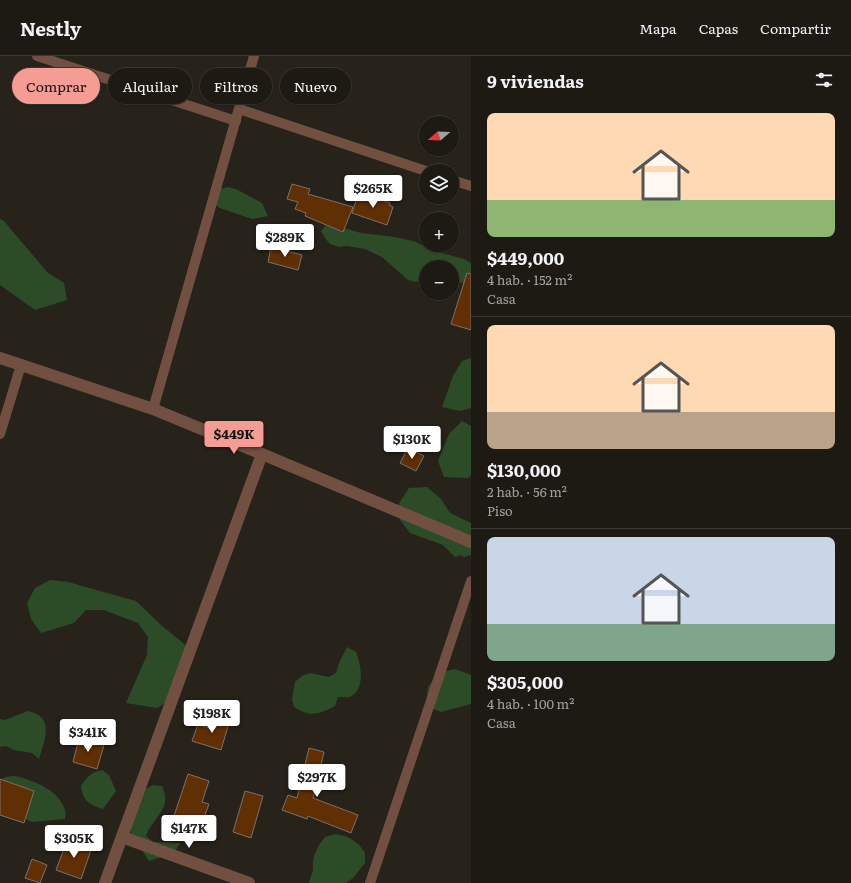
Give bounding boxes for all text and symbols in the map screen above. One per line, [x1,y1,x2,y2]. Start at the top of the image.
text: Nestly [20,14,81,42]
text: Mapa [639,18,677,38]
text: Capas [699,18,738,38]
text: Compartir [760,18,831,38]
chip: Comprar [12,68,100,104]
chip: Alquilar [108,68,192,104]
chip: Filtros [200,68,272,104]
chip: Nuevo [280,68,351,104]
text: 9 viviendas [487,68,584,93]
icon: filters [813,69,835,91]
north arrow [419,116,459,156]
map controls [419,116,459,300]
icon: home [625,139,697,211]
button: layers [419,164,459,204]
pin: $265K [345,175,401,209]
text: $265K [353,178,393,197]
button: + [419,212,459,252]
pin: $289K [257,224,313,258]
text: $289K [265,227,305,246]
text: $449,000 [487,245,564,270]
button: − [419,260,459,300]
text: 4 hab. · 152 m² [487,270,572,289]
text: Casa [487,289,516,308]
icon: home [625,351,697,423]
pin: $449K [206,421,262,455]
text: $449K [213,424,255,443]
pin: $130K [384,426,440,460]
text: $130K [393,429,431,448]
text: $130,000 [487,457,561,482]
text: 2 hab. · 56 m² [487,482,567,501]
text: Piso [487,501,513,520]
icon: home [625,563,697,635]
text: $305,000 [487,669,563,694]
text: 4 hab. · 100 m² [487,694,574,713]
pin: $198K [184,700,240,734]
text: $198K [193,703,231,722]
text: Casa [487,713,516,732]
pin: $341K [60,719,116,753]
text: $341K [69,722,107,741]
pin: $297K [289,764,345,798]
text: $297K [297,767,337,786]
pin: $147K [161,815,217,849]
text: $147K [170,818,208,837]
pin: $305K [46,825,102,859]
text: $305K [54,828,94,847]

